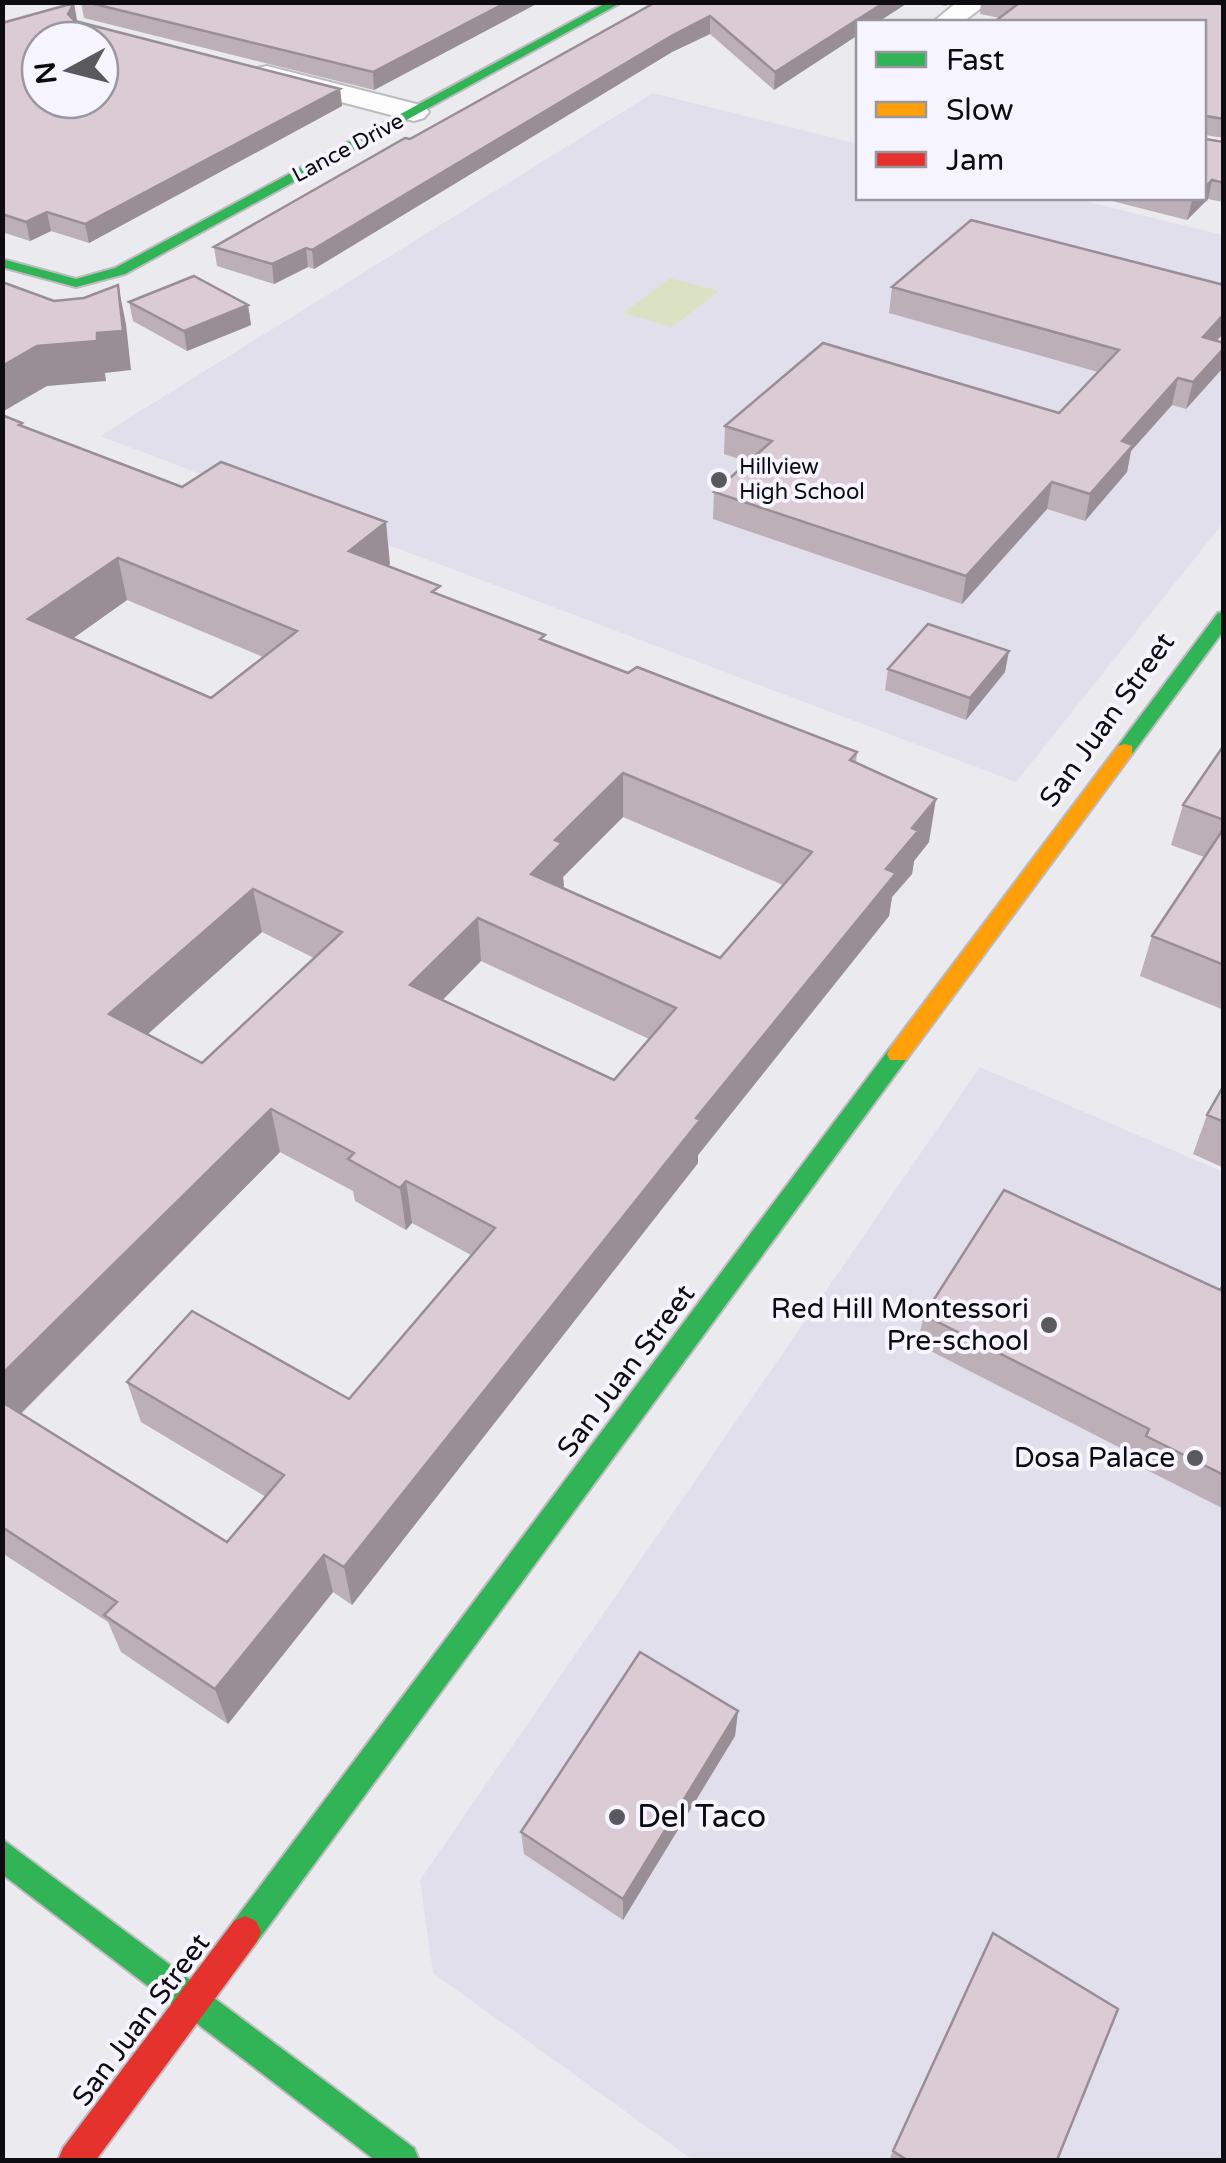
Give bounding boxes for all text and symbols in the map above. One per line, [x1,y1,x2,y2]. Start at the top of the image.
north arrow [20,20,120,120]
legend [856,20,1206,200]
text: Fast [946,42,1005,79]
text: N [28,60,64,86]
text: Slow [946,92,1014,129]
street label: Lance Drive [288,108,408,188]
text: Jam [946,142,1004,179]
place label: Hillview High School [739,454,865,505]
marker: Hillview High School [708,469,730,491]
street label: San Juan Street [1032,626,1182,814]
street label: San Juan Street [550,1278,702,1464]
place label: Red Hill Montessori Pre-school [771,1292,1029,1358]
marker: Red Hill Montessori Pre-school [1038,1314,1060,1336]
place label: Dosa Palace [1014,1441,1175,1475]
marker: Dosa Palace [1184,1447,1206,1469]
place label: Del Taco [637,1798,766,1836]
marker: Del Taco [606,1806,628,1828]
street label: San Juan Street [65,1927,217,2113]

